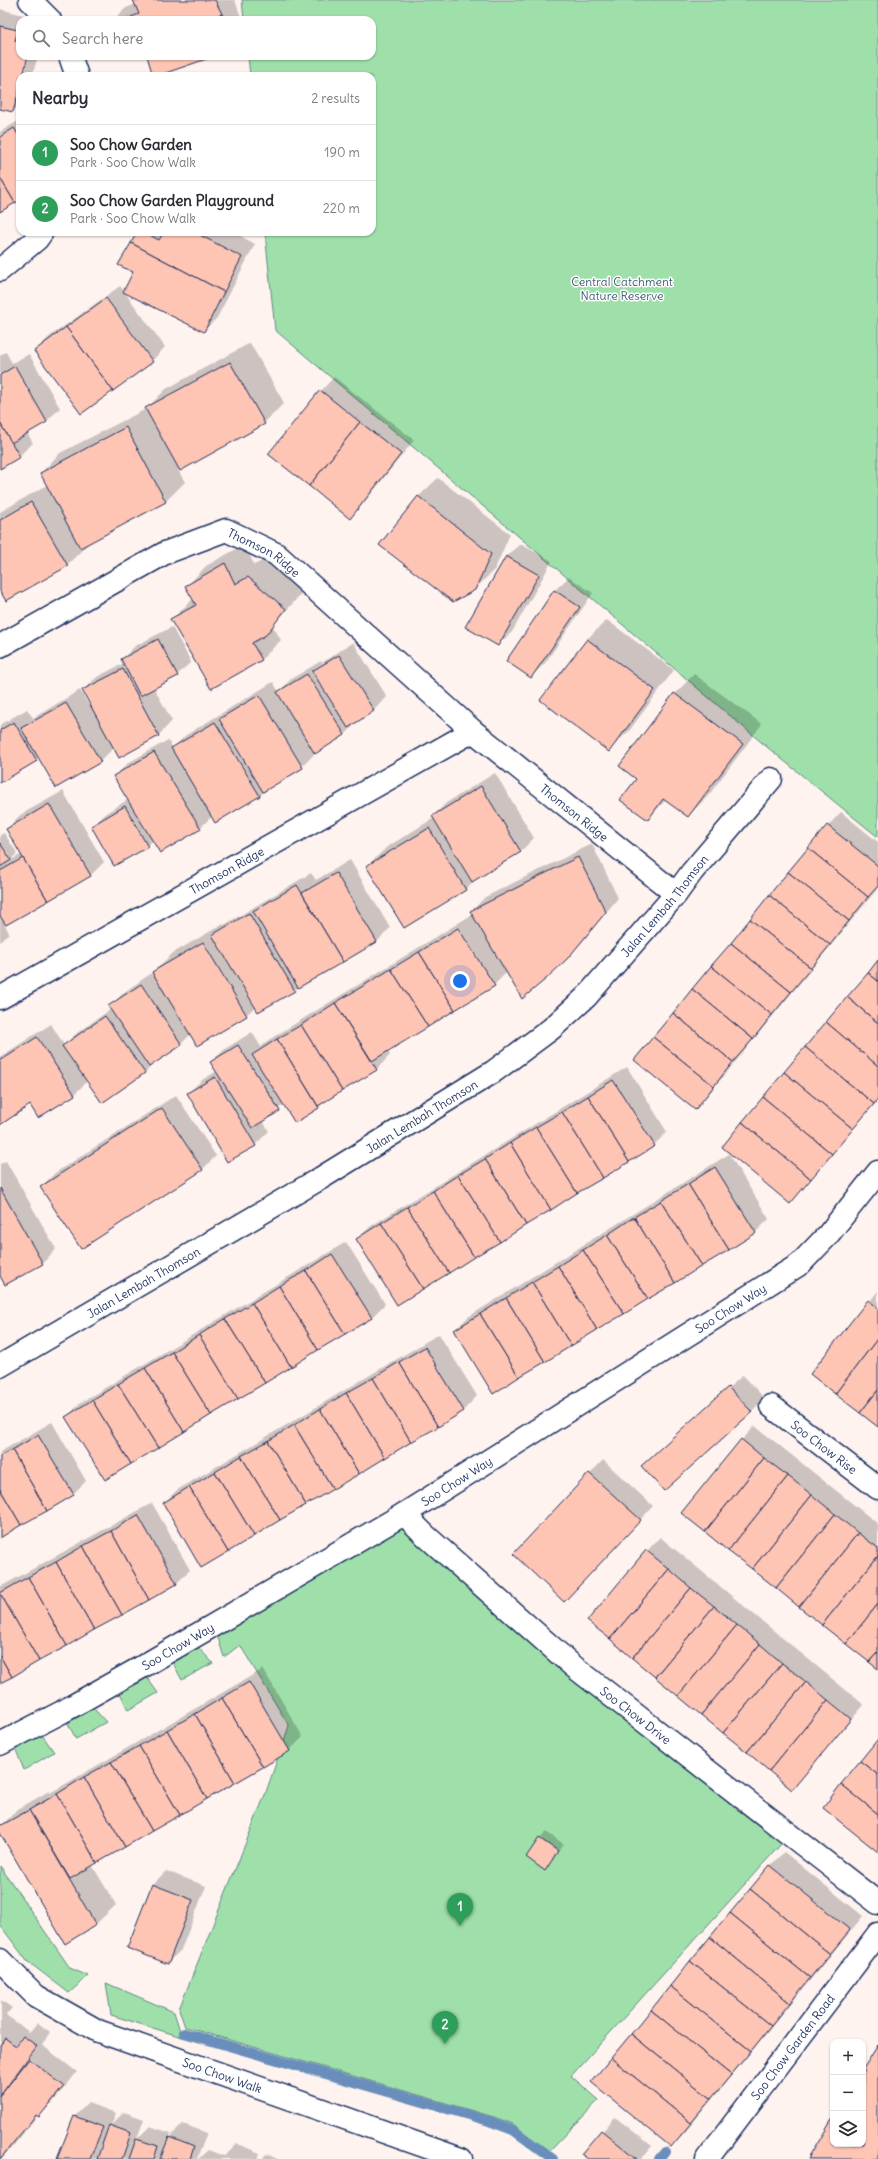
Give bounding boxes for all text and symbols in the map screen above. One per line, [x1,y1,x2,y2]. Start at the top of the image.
search box [16,16,376,60]
icon: search [30,27,52,49]
text: Search here [62,29,143,48]
text: Nearby [32,87,88,109]
text: 2 results [311,90,360,107]
text: Soo Chow Garden [70,135,192,154]
text: 1 [42,144,48,161]
text: 190 m [324,144,360,161]
text: Park · Soo Chow Walk [70,154,196,171]
text: Soo Chow Garden Playground [70,191,274,210]
text: 2 [41,200,49,217]
text: 220 m [323,200,360,217]
text: Park · Soo Chow Walk [70,210,196,227]
park label: Central Catchment Nature Reserve [571,274,673,303]
street label: Thomson Ridge [225,524,304,580]
street label: Thomson Ridge [537,781,612,844]
street label: Thomson Ridge [187,843,266,897]
street label: Jalan Lembah Thomson [617,851,711,960]
your location [450,971,470,991]
street label: Jalan Lembah Thomson [363,1076,480,1156]
street label: Jalan Lembah Thomson [84,1243,202,1321]
street label: Soo Chow Way [692,1280,769,1336]
street label: Soo Chow Rise [788,1417,860,1477]
street label: Soo Chow Way [418,1453,495,1509]
street label: Soo Chow Way [139,1619,217,1673]
street label: Soo Chow Drive [598,1683,674,1747]
pin: 1 [447,1893,473,1926]
street label: Soo Chow Garden Road [747,1991,837,2103]
pin: 2 [432,2011,458,2044]
map controls [830,2039,866,2147]
button: + [830,2039,866,2075]
street label: Soo Chow Walk [181,2054,264,2096]
button: − [830,2075,866,2111]
button: layers [830,2111,866,2147]

